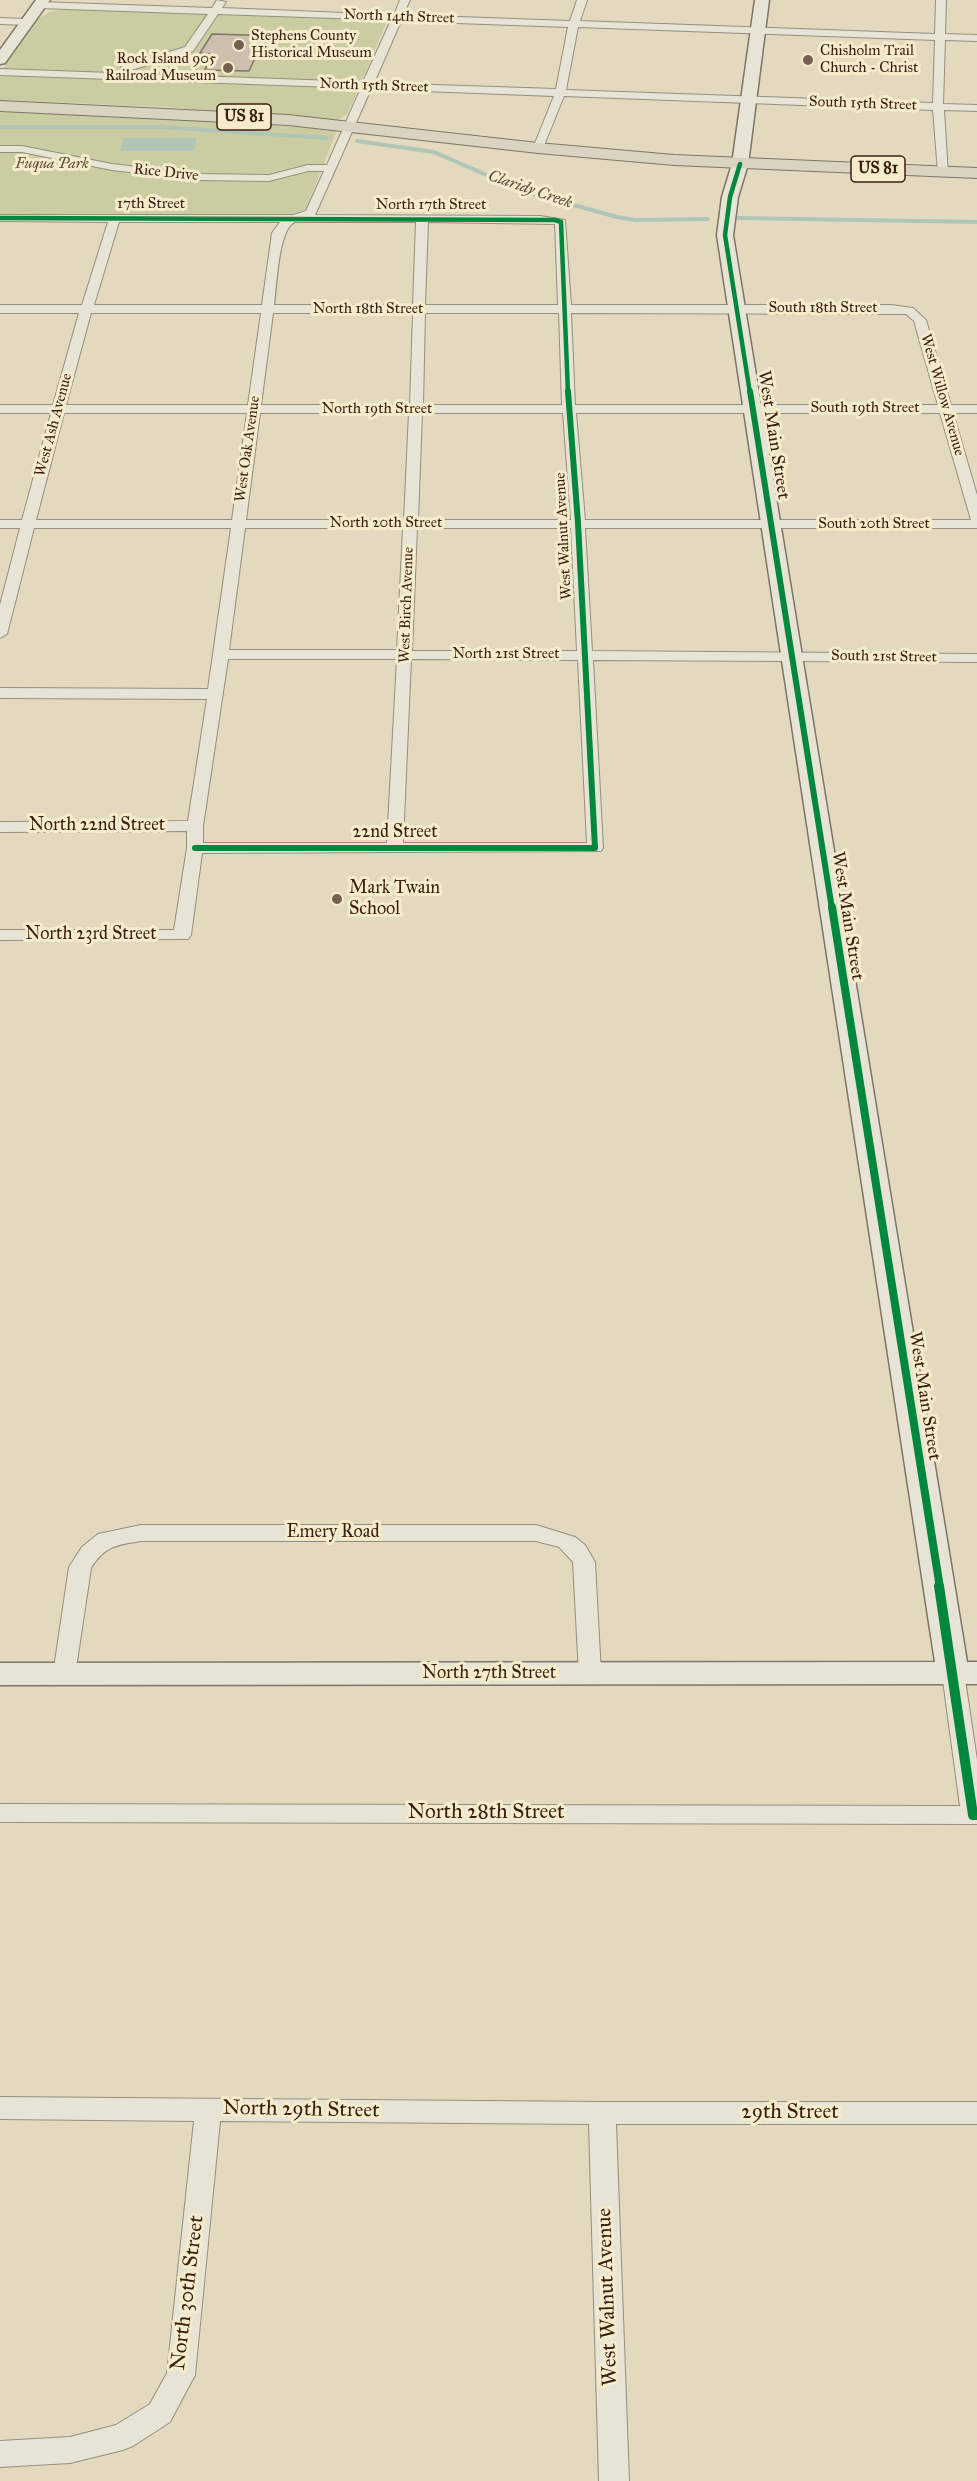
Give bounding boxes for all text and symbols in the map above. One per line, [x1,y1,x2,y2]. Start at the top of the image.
street label: North 14th Street [343,6,455,28]
place label: Stephens County Historical Museum [251,27,372,62]
marker: Stephens County Historical Museum [232,38,246,52]
place label: Chisholm Trail Church - Christ [820,42,918,77]
place label: Rock Island 905 Railroad Museum [105,50,216,85]
marker: Chisholm Trail Church - Christ [801,53,815,67]
marker: Rock Island 905 Railroad Museum [221,61,235,75]
street label: North 15th Street [319,75,429,97]
street label: South 15th Street [809,93,917,115]
road number: US 81 [217,104,271,130]
park label: Fuqua Park [15,155,89,173]
road number: US 81 [851,156,905,182]
street label: Rice Drive [133,161,199,185]
water label: Claridy Creek [485,167,575,213]
street label: 17th Street [117,195,185,213]
street label: North 17th Street [376,196,486,214]
street label: South 18th Street [768,299,878,317]
street label: North 18th Street [313,300,423,318]
street label: West Willow Avenue [916,332,968,458]
street label: West Main Street [752,369,794,501]
street label: West Ash Avenue [32,371,76,479]
street label: West Oak Avenue [232,395,264,503]
street label: South 19th Street [810,399,920,417]
street label: North 19th Street [322,400,432,418]
street label: West Walnut Avenue [552,472,576,600]
street label: North 20th Street [330,514,442,532]
street label: South 20th Street [818,515,930,533]
street label: West Birch Avenue [396,547,418,663]
street label: North 21st Street [452,645,560,663]
street label: South 21st Street [831,647,937,667]
street label: North 22nd Street [29,815,165,837]
street label: 22nd Street [352,822,438,844]
street label: West Main Street [826,850,868,982]
place label: Mark Twain School [349,878,440,920]
marker: Mark Twain School [330,892,344,906]
street label: North 23rd Street [25,924,157,946]
street label: West Main Street [903,1330,945,1462]
street label: Emery Road [287,1522,379,1544]
street label: North 27th Street [422,1663,556,1685]
street label: North 28th Street [408,1800,564,1826]
street label: North 29th Street [222,2096,380,2124]
street label: 29th Street [741,2100,839,2126]
street label: West Walnut Avenue [592,2207,624,2387]
street label: North 30th Street [166,2214,210,2372]

